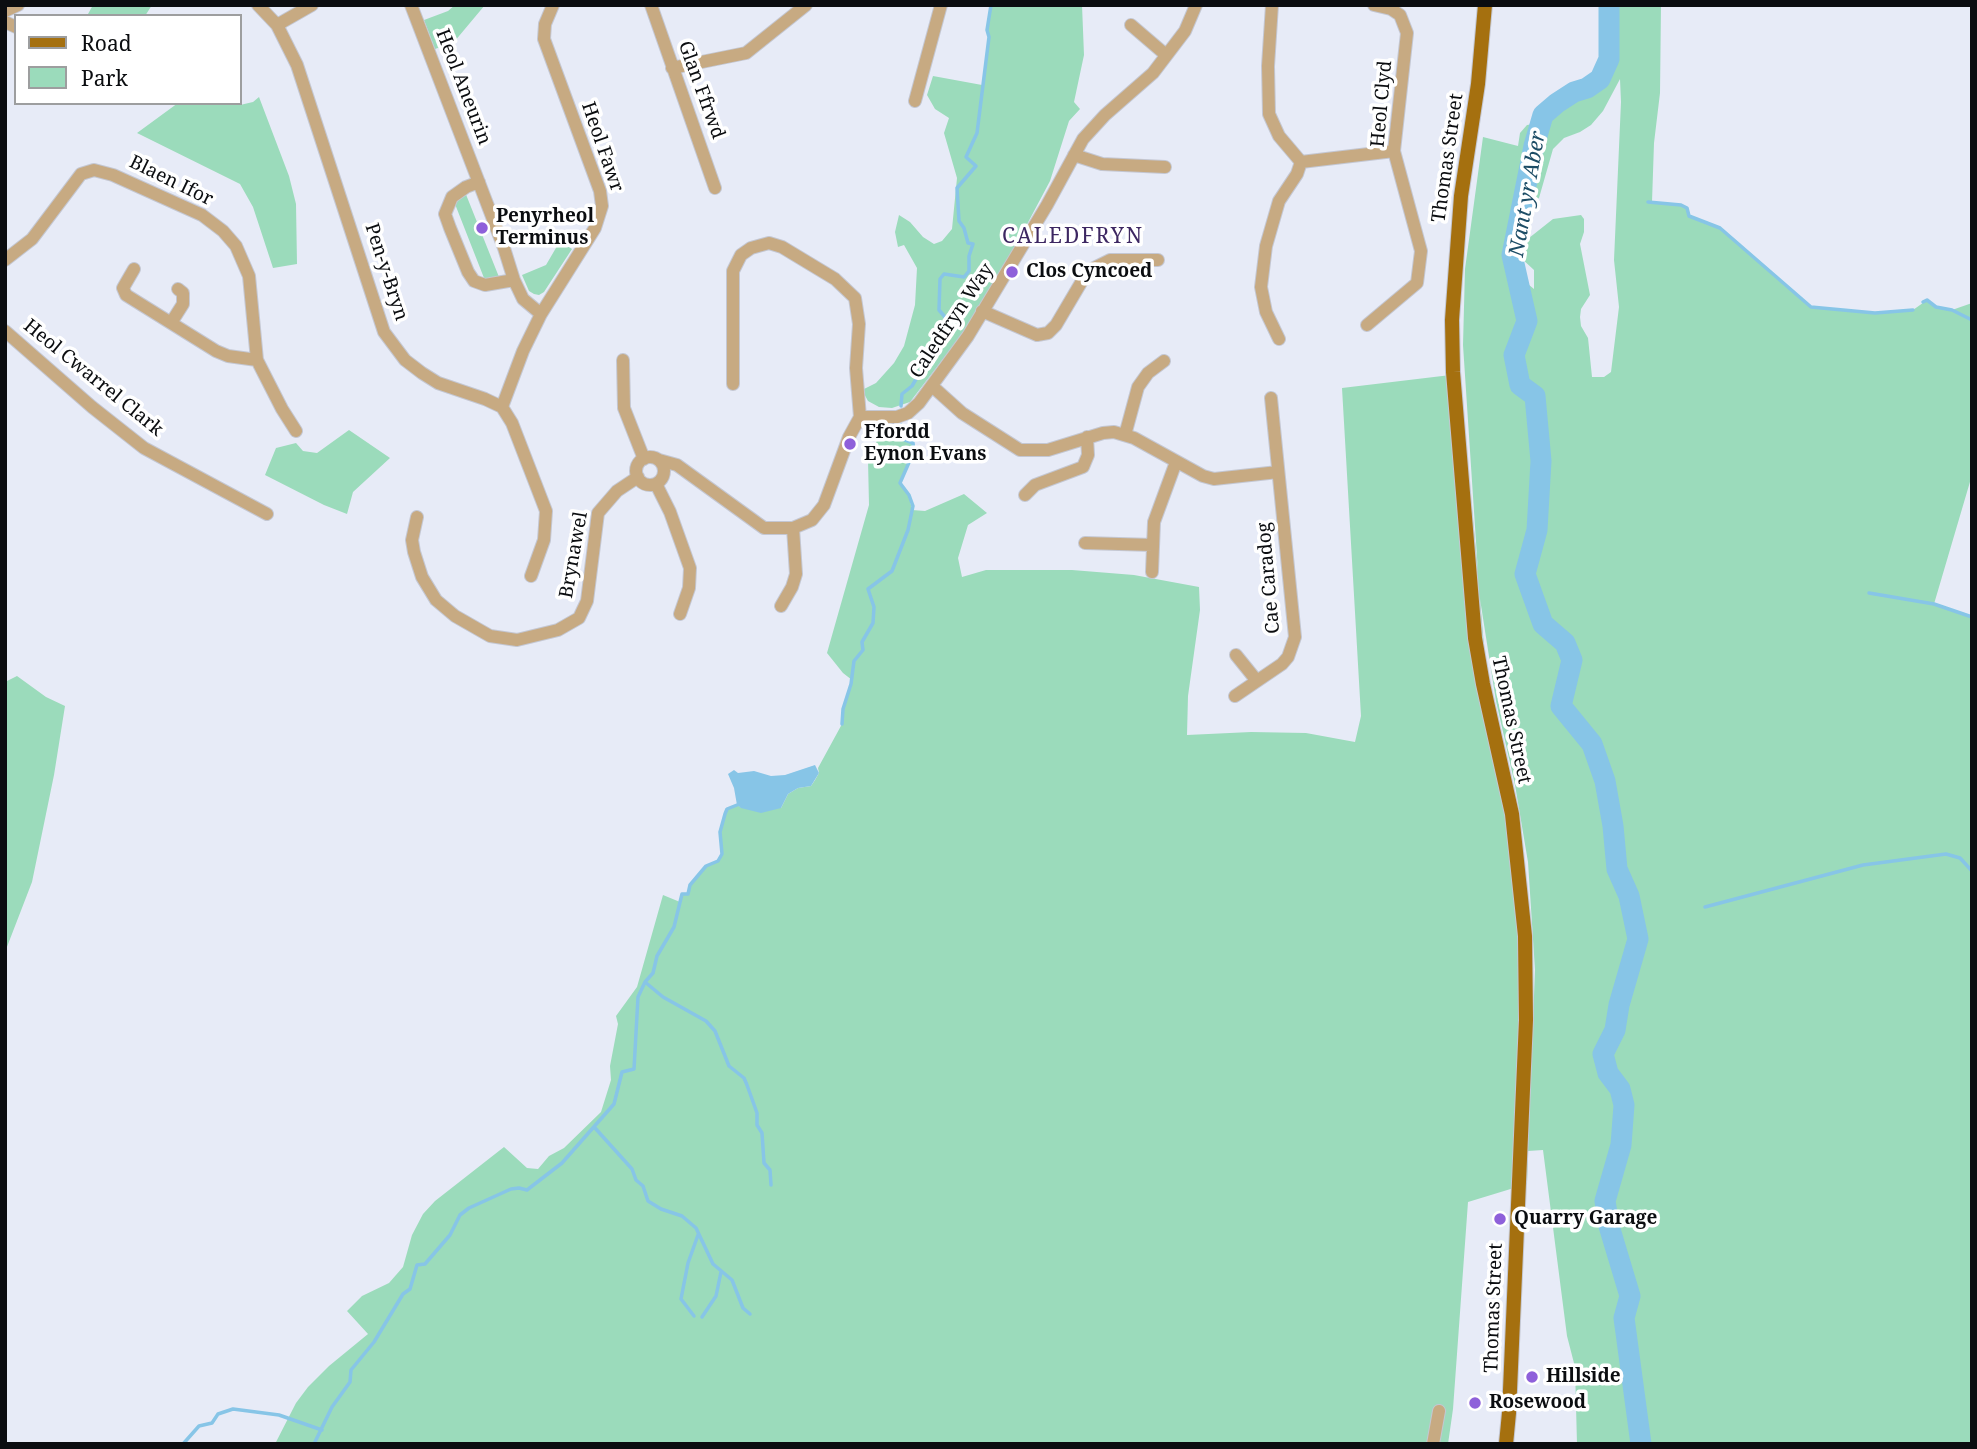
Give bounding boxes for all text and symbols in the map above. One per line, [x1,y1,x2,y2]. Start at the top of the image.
legend [14,14,242,105]
street label: Heol Aneurin [430,26,496,148]
text: Road [81,29,132,57]
street label: Glan Ffrwd [673,38,729,142]
street label: Heol Clyd [1367,60,1397,148]
text: Park [81,64,128,92]
street label: Thomas Street [1428,92,1468,224]
street label: Heol Fawr [576,99,628,195]
water label: Nant yr Aber [1505,129,1551,259]
street label: Blaen Ifor [125,151,217,211]
place label: Penyrheol Terminus [496,206,594,250]
marker: Penyrheol Terminus [474,220,490,236]
street label: Pen-y-Bryn [360,221,412,323]
district label: CALEDFRYN [1003,224,1143,250]
street label: Caledfryn Way [905,259,999,383]
place label: Clos Cyncoed [1026,261,1152,283]
marker: Clos Cyncoed [1004,264,1020,280]
street label: Heol Cwarrel Clark [19,315,167,441]
place label: Ffordd Eynon Evans [864,422,986,466]
marker: Ffordd Eynon Evans [842,436,858,452]
street label: Brynawel [555,510,593,600]
street label: Cae Caradog [1253,521,1285,635]
street label: Thomas Street [1486,654,1536,786]
place label: Quarry Garage [1514,1208,1657,1230]
marker: Quarry Garage [1492,1211,1508,1227]
street label: Thomas Street [1480,1243,1508,1373]
place label: Hillside [1546,1366,1621,1388]
marker: Hillside [1524,1369,1540,1385]
place label: Rosewood [1489,1392,1586,1414]
marker: Rosewood [1467,1395,1483,1411]

